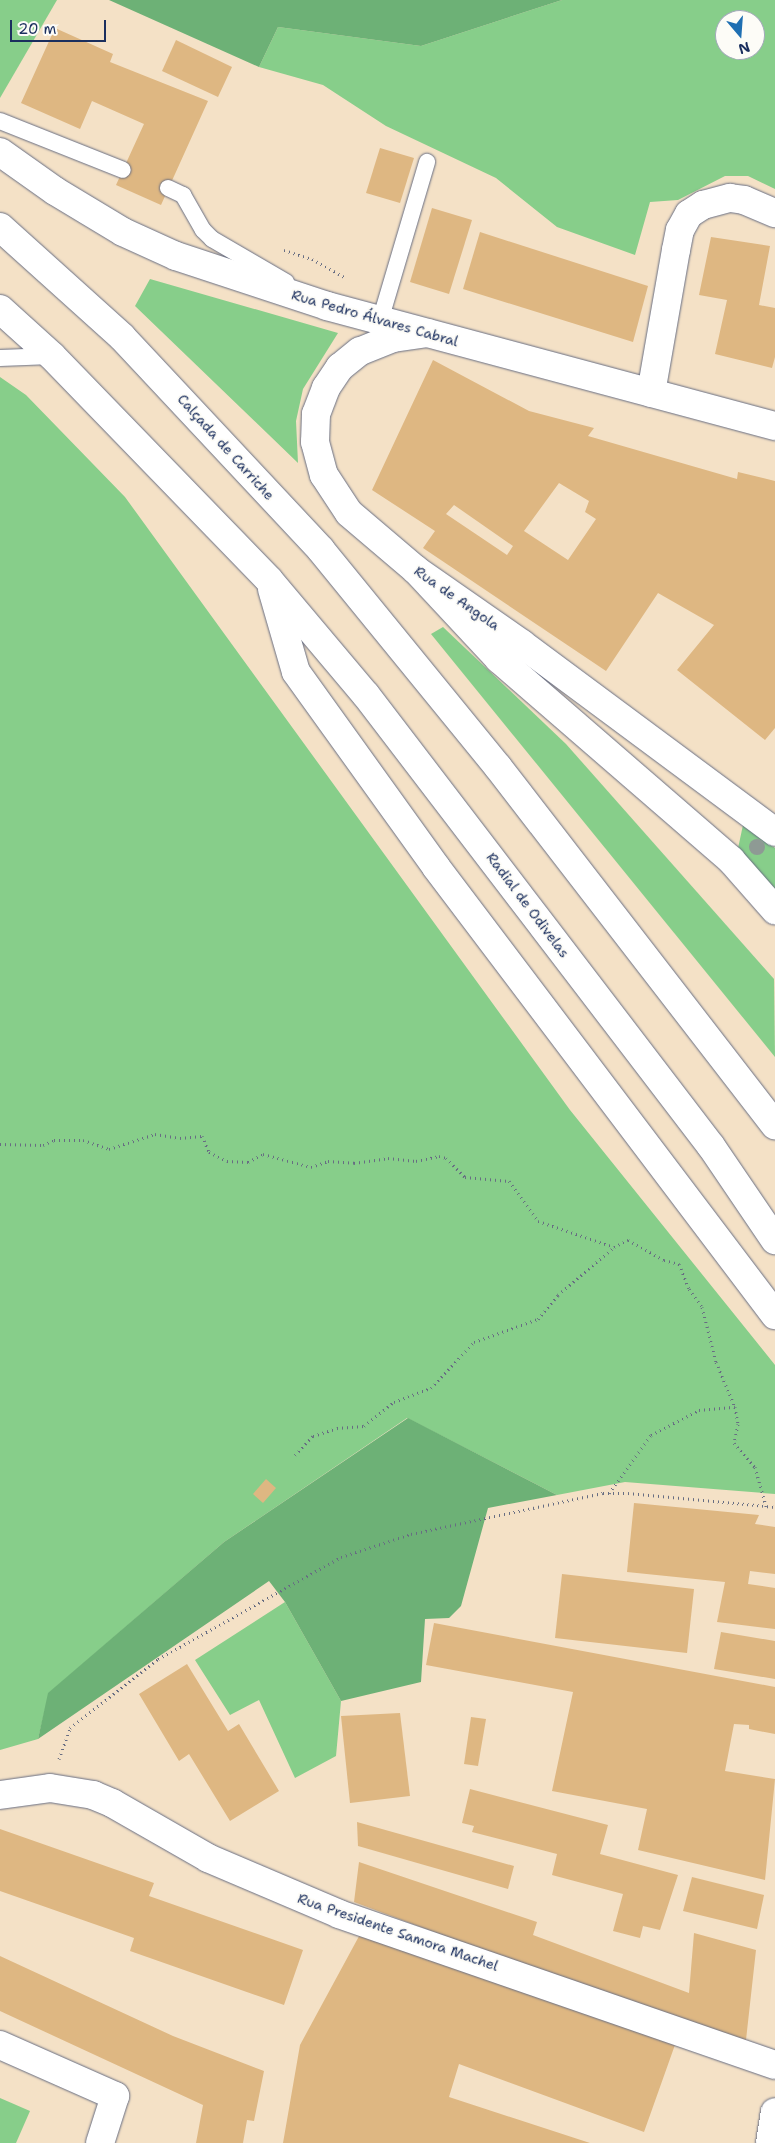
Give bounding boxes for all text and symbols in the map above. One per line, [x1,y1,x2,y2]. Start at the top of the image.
scale bar [12,10,109,42]
north arrow [715,10,765,60]
text: 20 m [18,19,57,39]
text: N [736,38,752,59]
street label: Rua Pedro Álvares Cabral [290,286,460,350]
street label: Calçada de Carriche [174,391,278,503]
street label: Rua de Angola [411,562,503,634]
street label: Radial de Odivelas [483,849,573,961]
street label: Rua Presidente Samora Machel [295,1890,501,1974]

